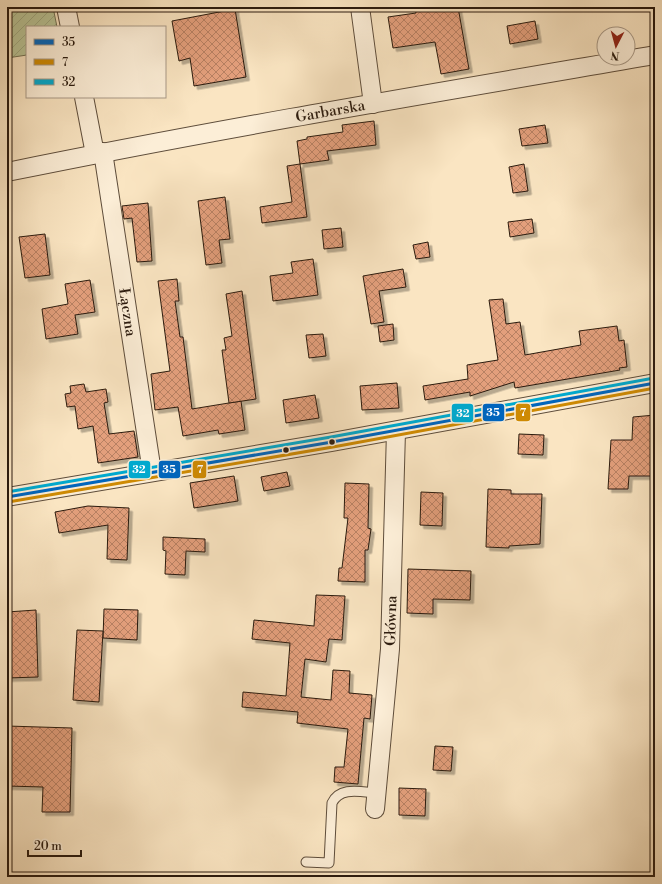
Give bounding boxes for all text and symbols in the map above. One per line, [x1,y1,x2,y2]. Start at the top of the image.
legend [26,26,166,98]
north arrow [596,26,636,66]
text: 35 [62,35,76,50]
text: N [610,48,620,62]
text: 7 [62,55,68,70]
text: 32 [62,75,76,90]
street label: Garbarska [294,95,367,126]
street label: Łączna [114,287,141,338]
line badge: 32 [451,403,474,423]
line badge: 35 [482,403,505,422]
line badge: 7 [515,403,531,422]
text: 35 [486,406,500,420]
text: 7 [520,406,527,420]
text: 32 [456,407,470,421]
unlabelled marker [327,437,337,447]
unlabelled marker [281,445,291,455]
line badge: 32 [128,460,151,479]
line badge: 35 [158,460,181,479]
line badge: 7 [192,460,207,479]
text: 32 [132,463,146,477]
text: 35 [162,463,176,477]
text: 7 [197,463,204,477]
street label: Główna [381,595,401,646]
scale bar [28,832,81,858]
text: 20 m [34,839,62,854]

